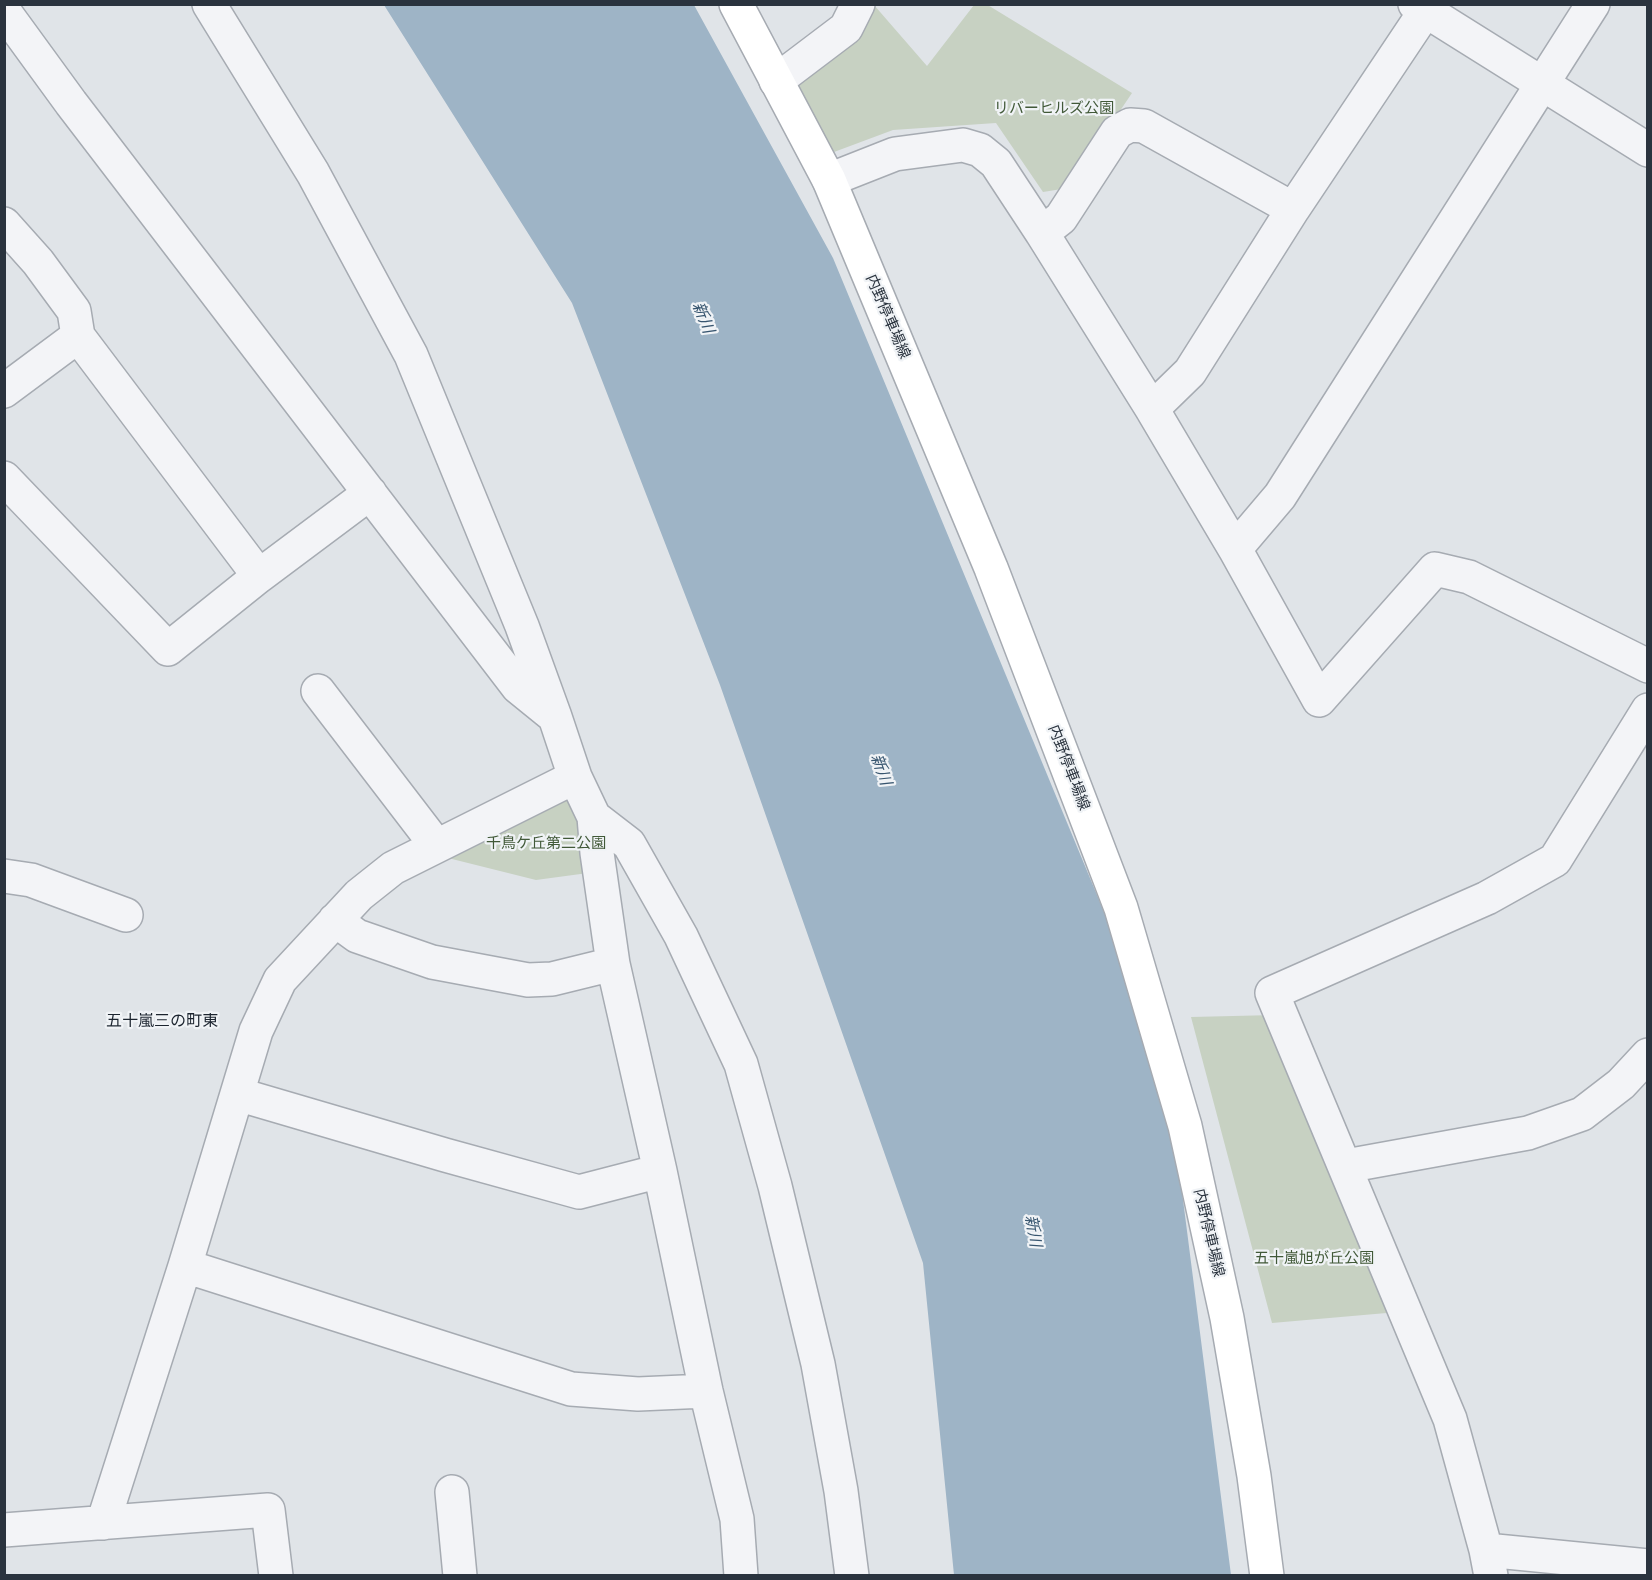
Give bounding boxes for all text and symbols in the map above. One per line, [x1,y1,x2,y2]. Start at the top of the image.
park label: リバーヒルズ公園 [994,100,1114,118]
street label: 内野停車場線 [861,272,913,362]
water label: 新川 [687,300,717,336]
street label: 内野停車場線 [1043,723,1093,813]
water label: 新川 [866,752,894,788]
park label: 千鳥ケ丘第二公園 [486,835,606,853]
district label: 五十嵐三の町東 [106,1012,218,1032]
street label: 内野停車場線 [1189,1187,1227,1279]
water label: 新川 [1020,1214,1044,1248]
park label: 五十嵐旭が丘公園 [1254,1250,1374,1268]

